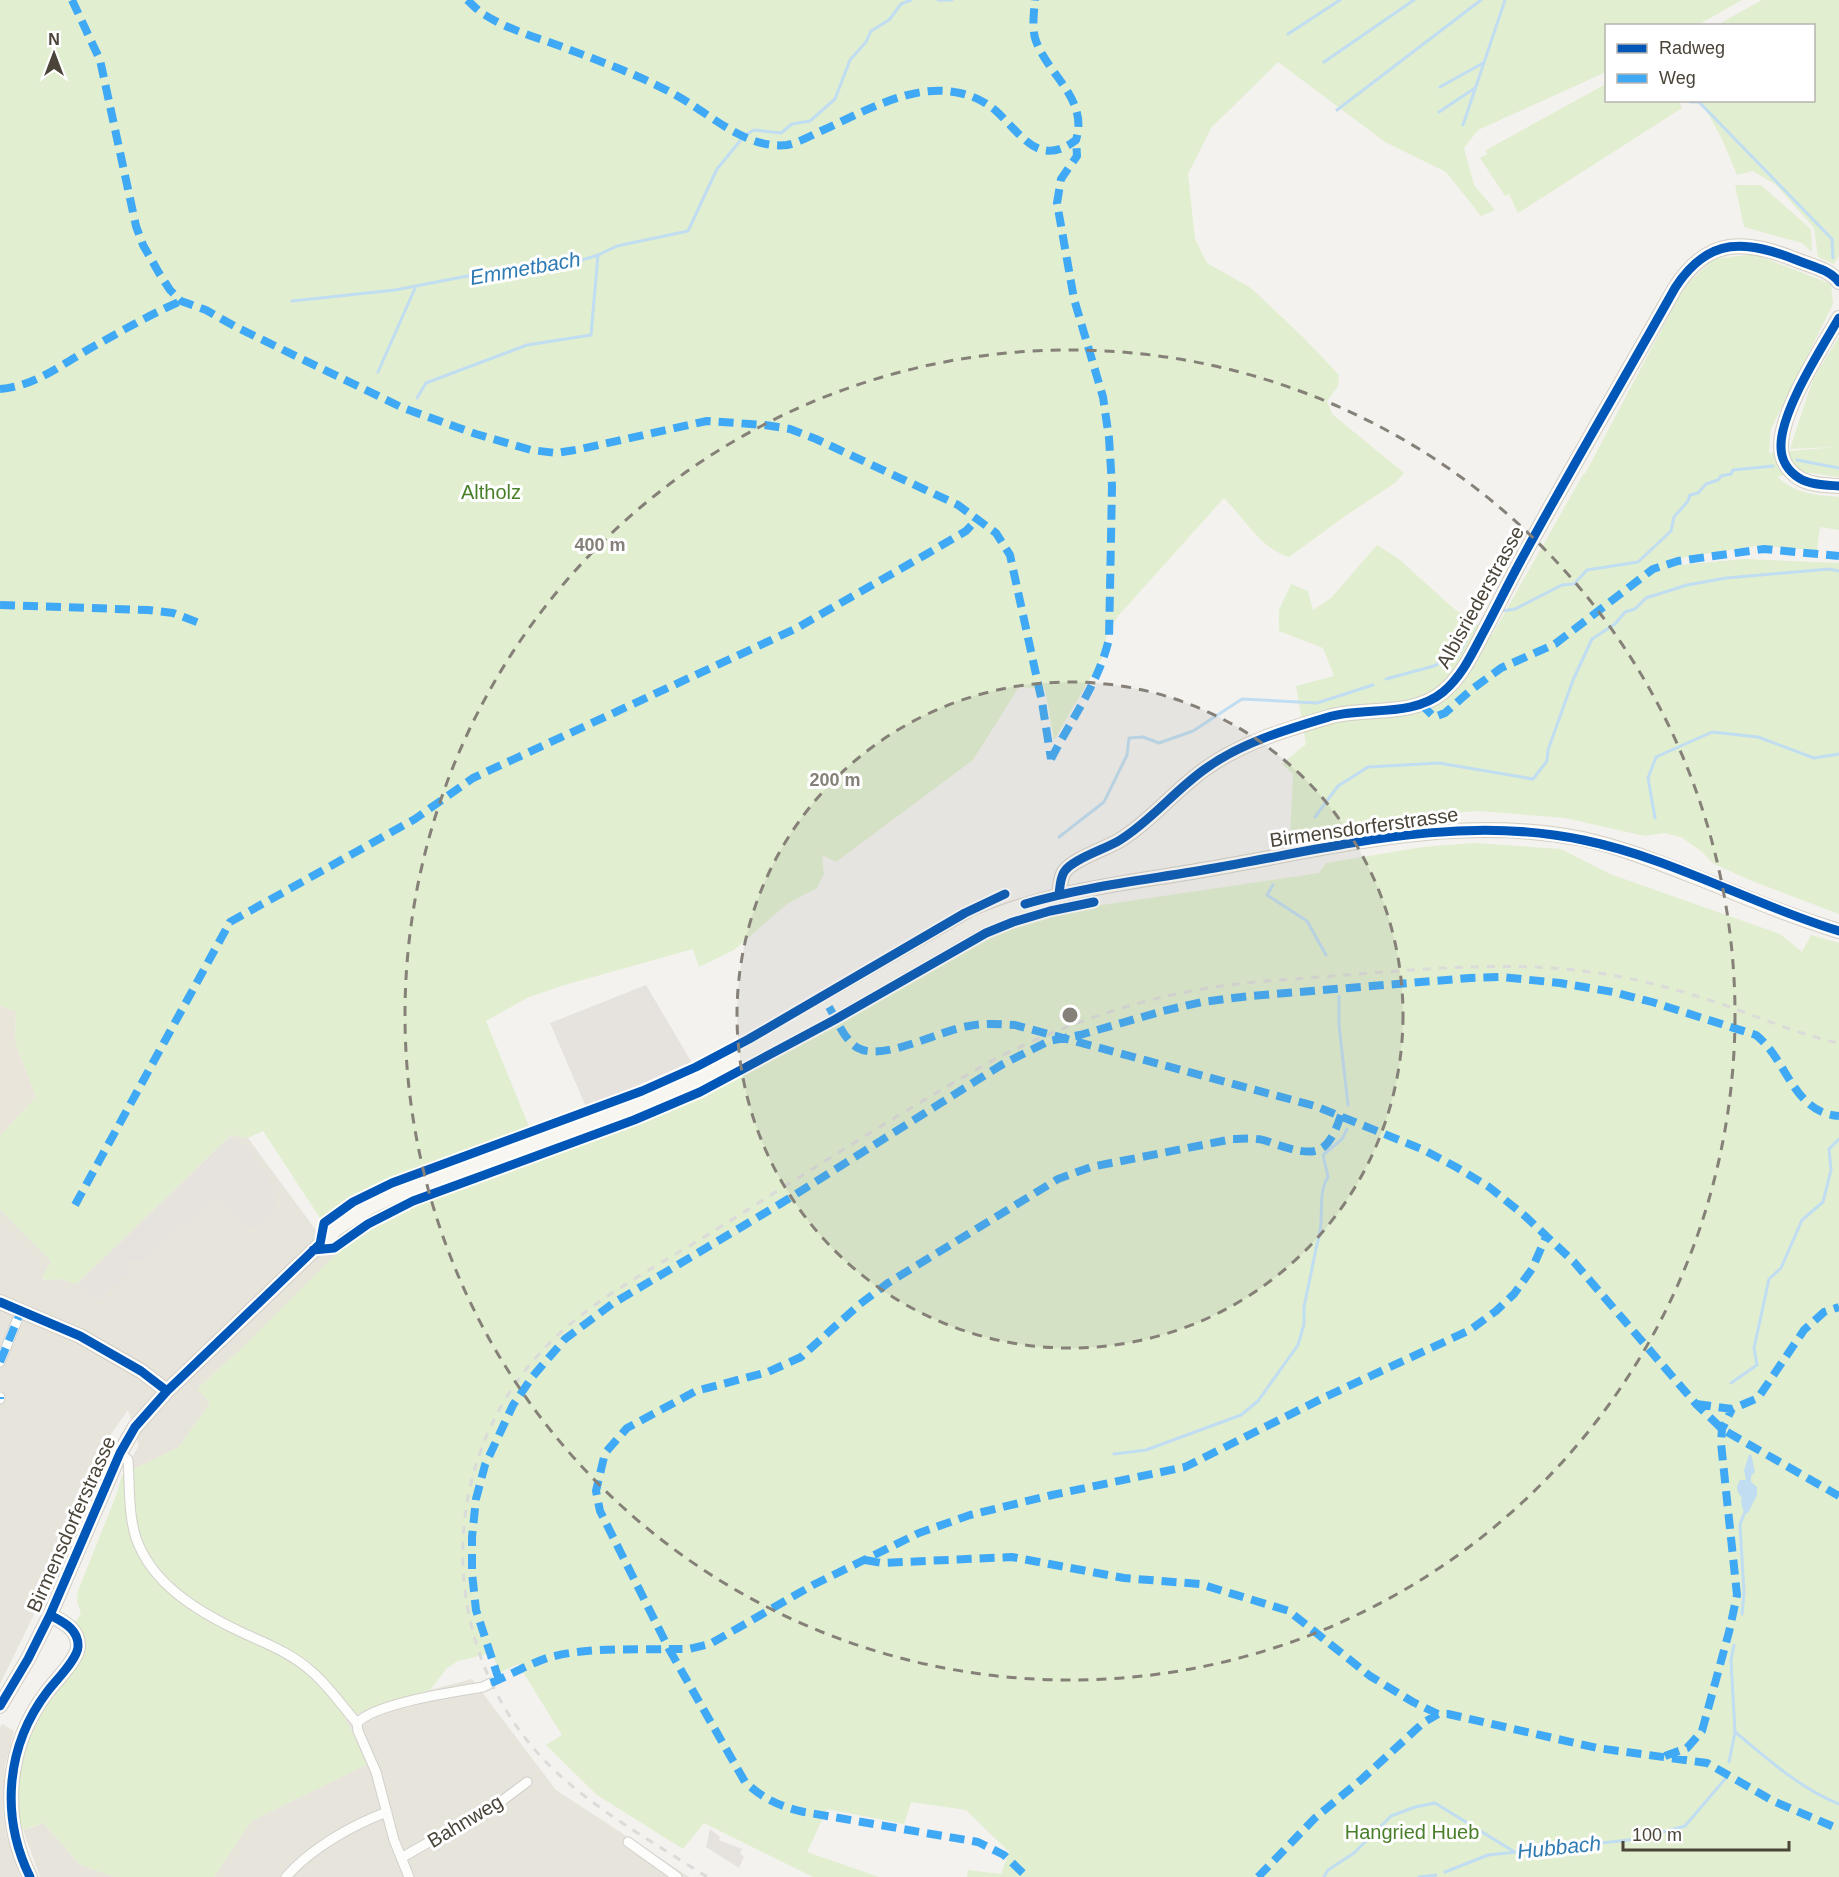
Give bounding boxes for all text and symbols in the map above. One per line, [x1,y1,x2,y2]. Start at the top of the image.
north arrow [24,24,84,84]
legend [1605,24,1815,102]
text: N [48,31,60,48]
text: Radweg [1659,38,1725,58]
text: Weg [1659,68,1696,88]
water label: Emmetbach [468,247,582,289]
park label: Altholz [461,481,521,503]
street label: Albisriederstrasse [1432,522,1528,672]
text: 400 m [574,535,626,555]
text: 200 m [809,770,861,790]
street label: Birmensdorferstrasse [1268,803,1460,851]
centre of rings [1060,1005,1080,1025]
street label: Birmensdorferstrasse [22,1433,120,1615]
street label: Bahnweg [424,1790,506,1852]
scale bar [1623,1814,1790,1852]
park label: Hangried Hueb [1345,1821,1479,1843]
text: 100 m [1632,1825,1682,1845]
water label: Hubbach [1516,1831,1602,1863]

